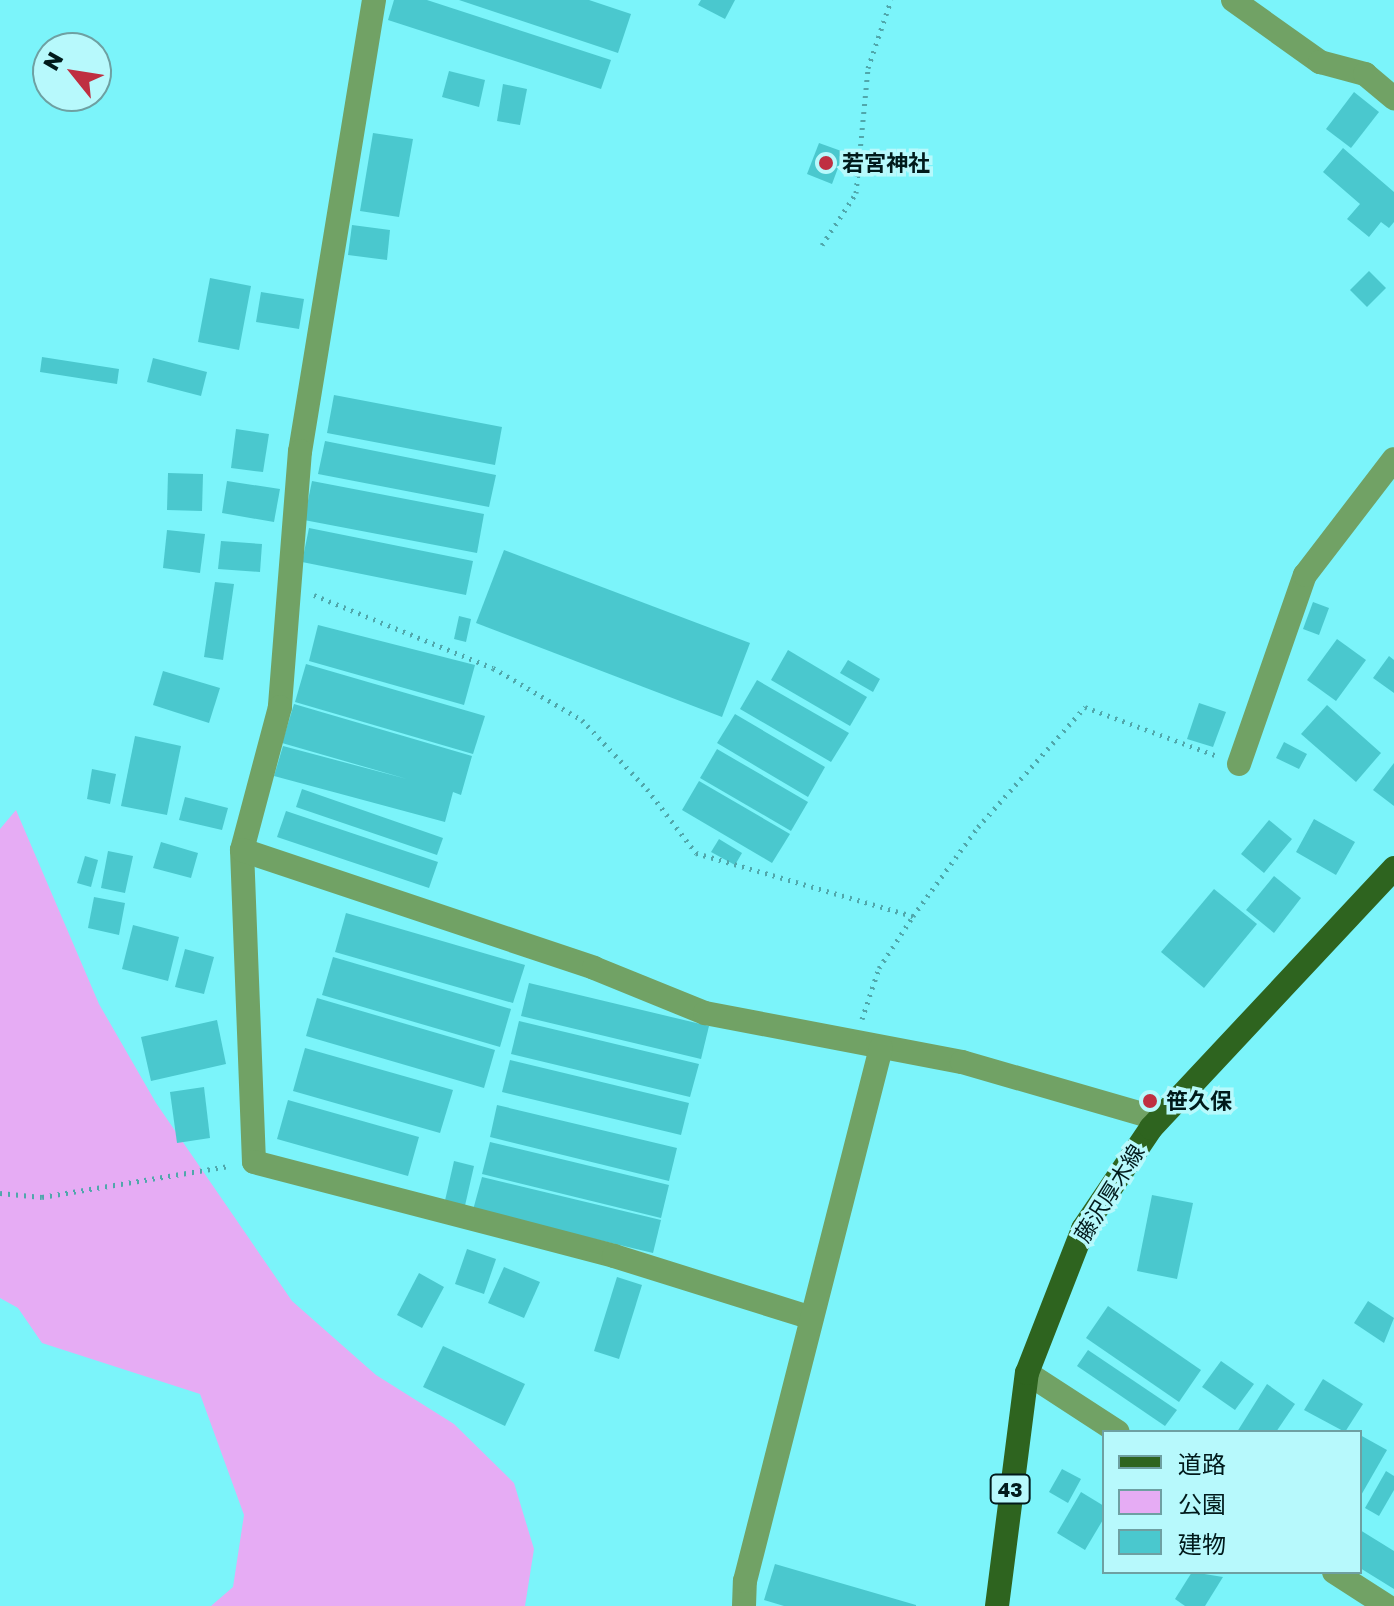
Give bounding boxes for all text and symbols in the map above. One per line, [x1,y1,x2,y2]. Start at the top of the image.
north arrow [32,32,112,112]
text: N [37,47,68,75]
place label: 若宮神社 [842,150,930,176]
marker: 若宮神社 [817,154,835,172]
place label: 笹久保 [1166,1088,1232,1114]
marker: 笹久保 [1141,1092,1159,1110]
street label: 藤沢厚木線 [1069,1139,1149,1247]
legend [1102,1430,1362,1574]
text: 道路 [1178,1449,1226,1478]
road number: 43 [988,1473,1032,1505]
text: 公園 [1178,1489,1226,1518]
text: 建物 [1178,1529,1226,1558]

